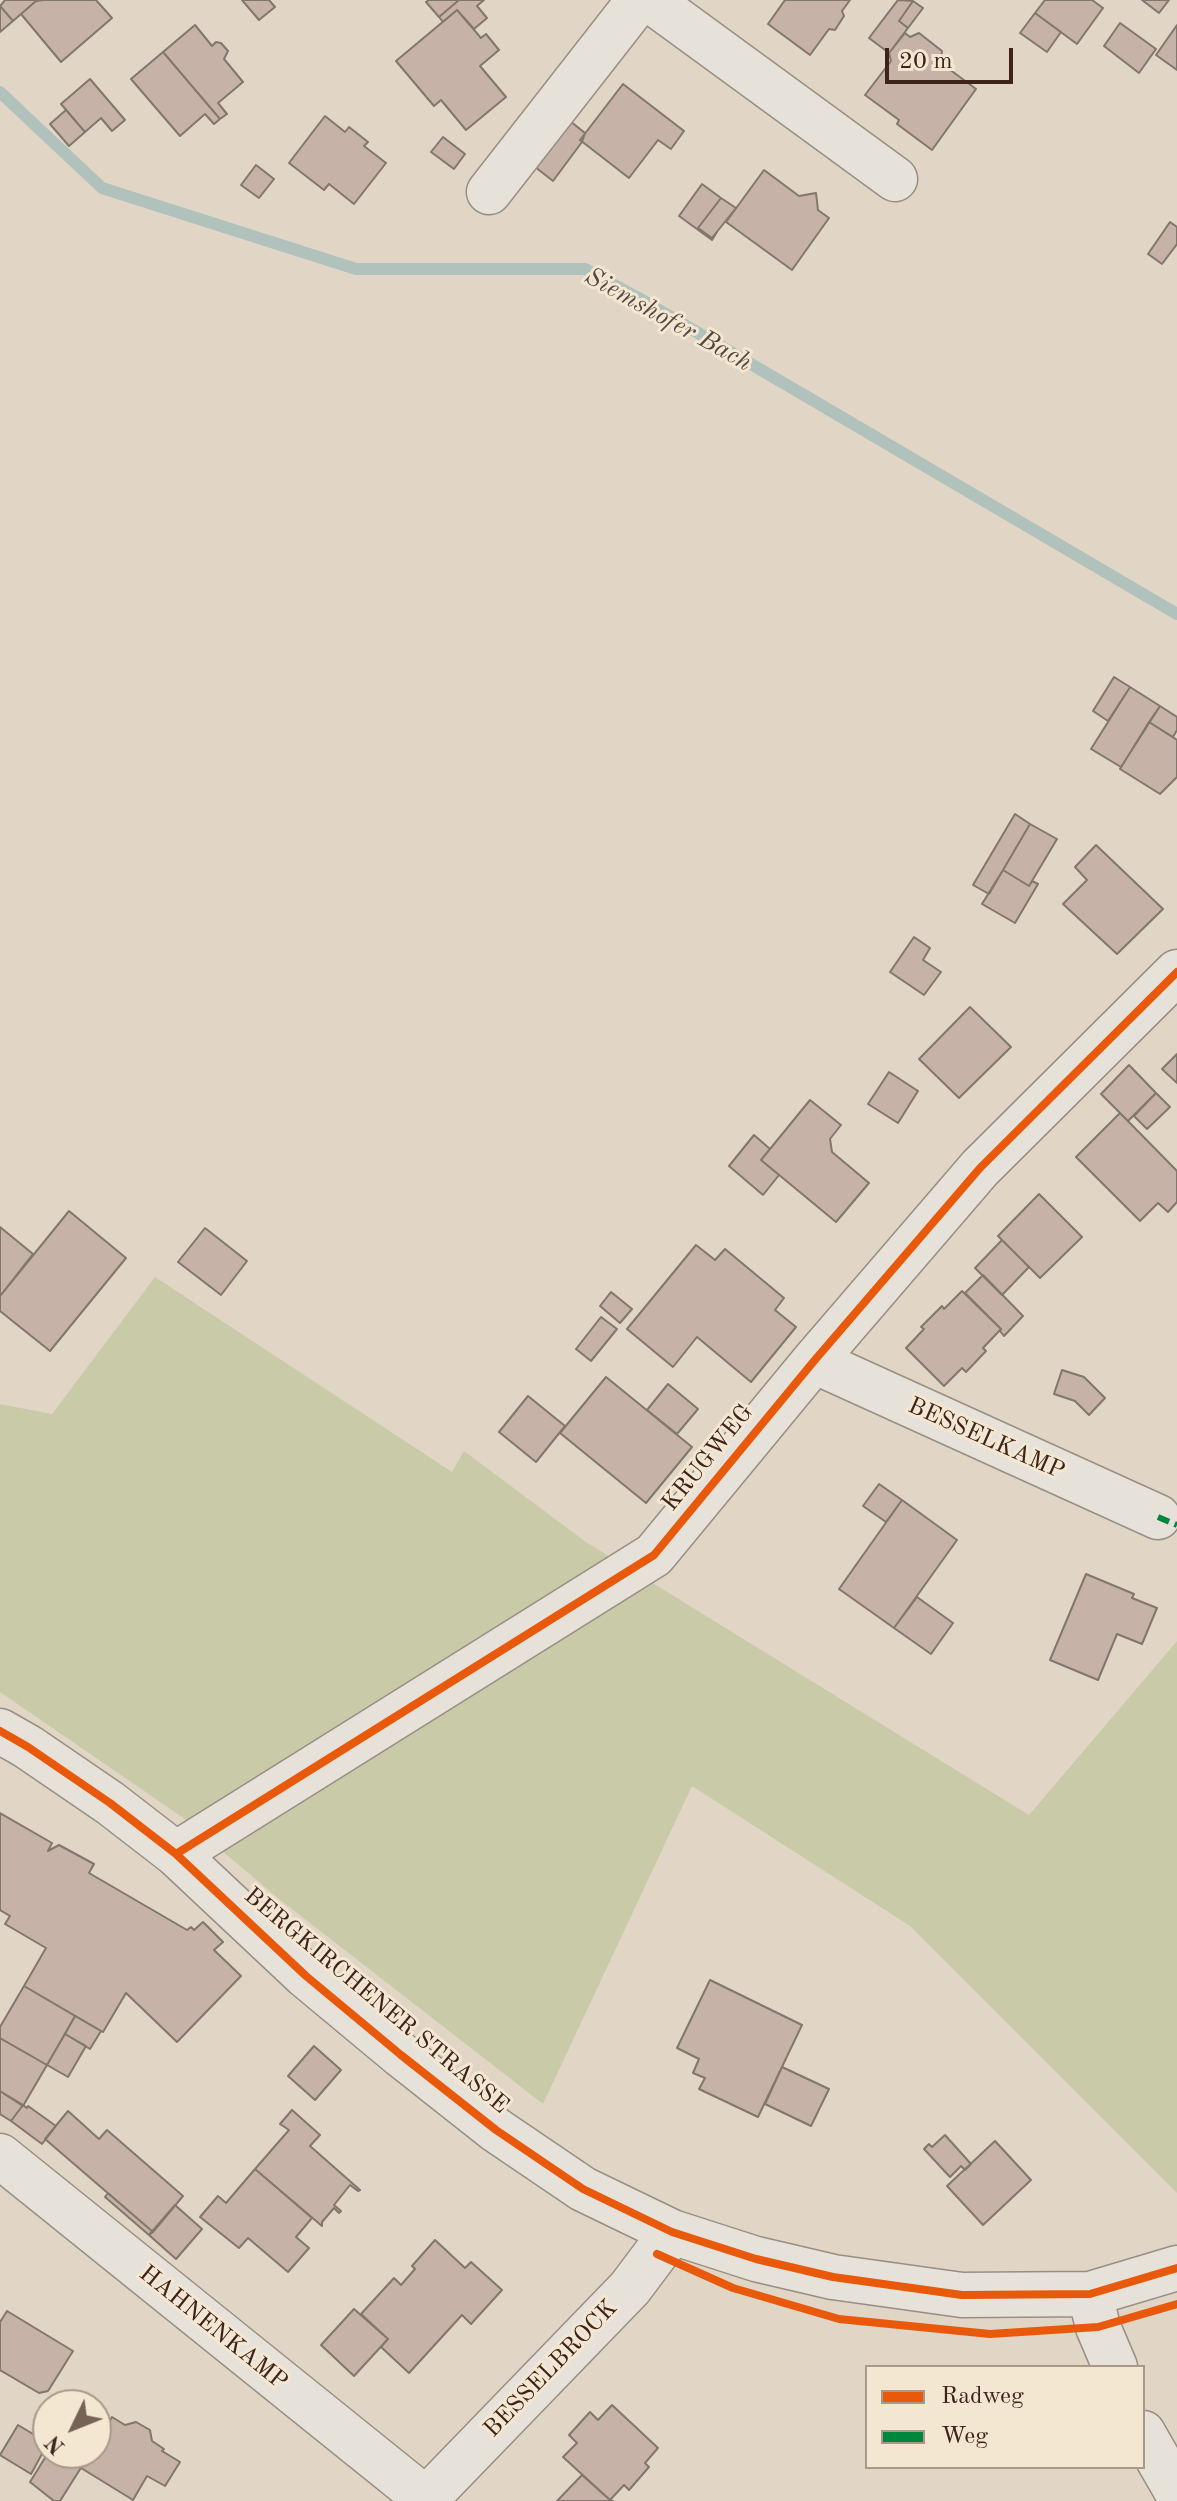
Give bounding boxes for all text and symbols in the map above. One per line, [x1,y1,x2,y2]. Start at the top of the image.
scale bar [889,32,1017,82]
text: 20 m [899,50,953,74]
water label: Siemshofer Bach [579,261,757,379]
street label: BESSELKAMP [903,1392,1069,1486]
street label: KRUGWEG [656,1399,760,1517]
street label: BERGKIRCHENER STRASSE [238,1882,514,2120]
street label: HAHNENKAMP [133,2259,293,2397]
street label: BESSELBROCK [478,2294,624,2444]
legend [865,2365,1145,2469]
text: Radweg [941,2385,1024,2409]
north arrow [32,2389,112,2469]
text: Weg [941,2425,988,2449]
text: N [42,2430,70,2458]

